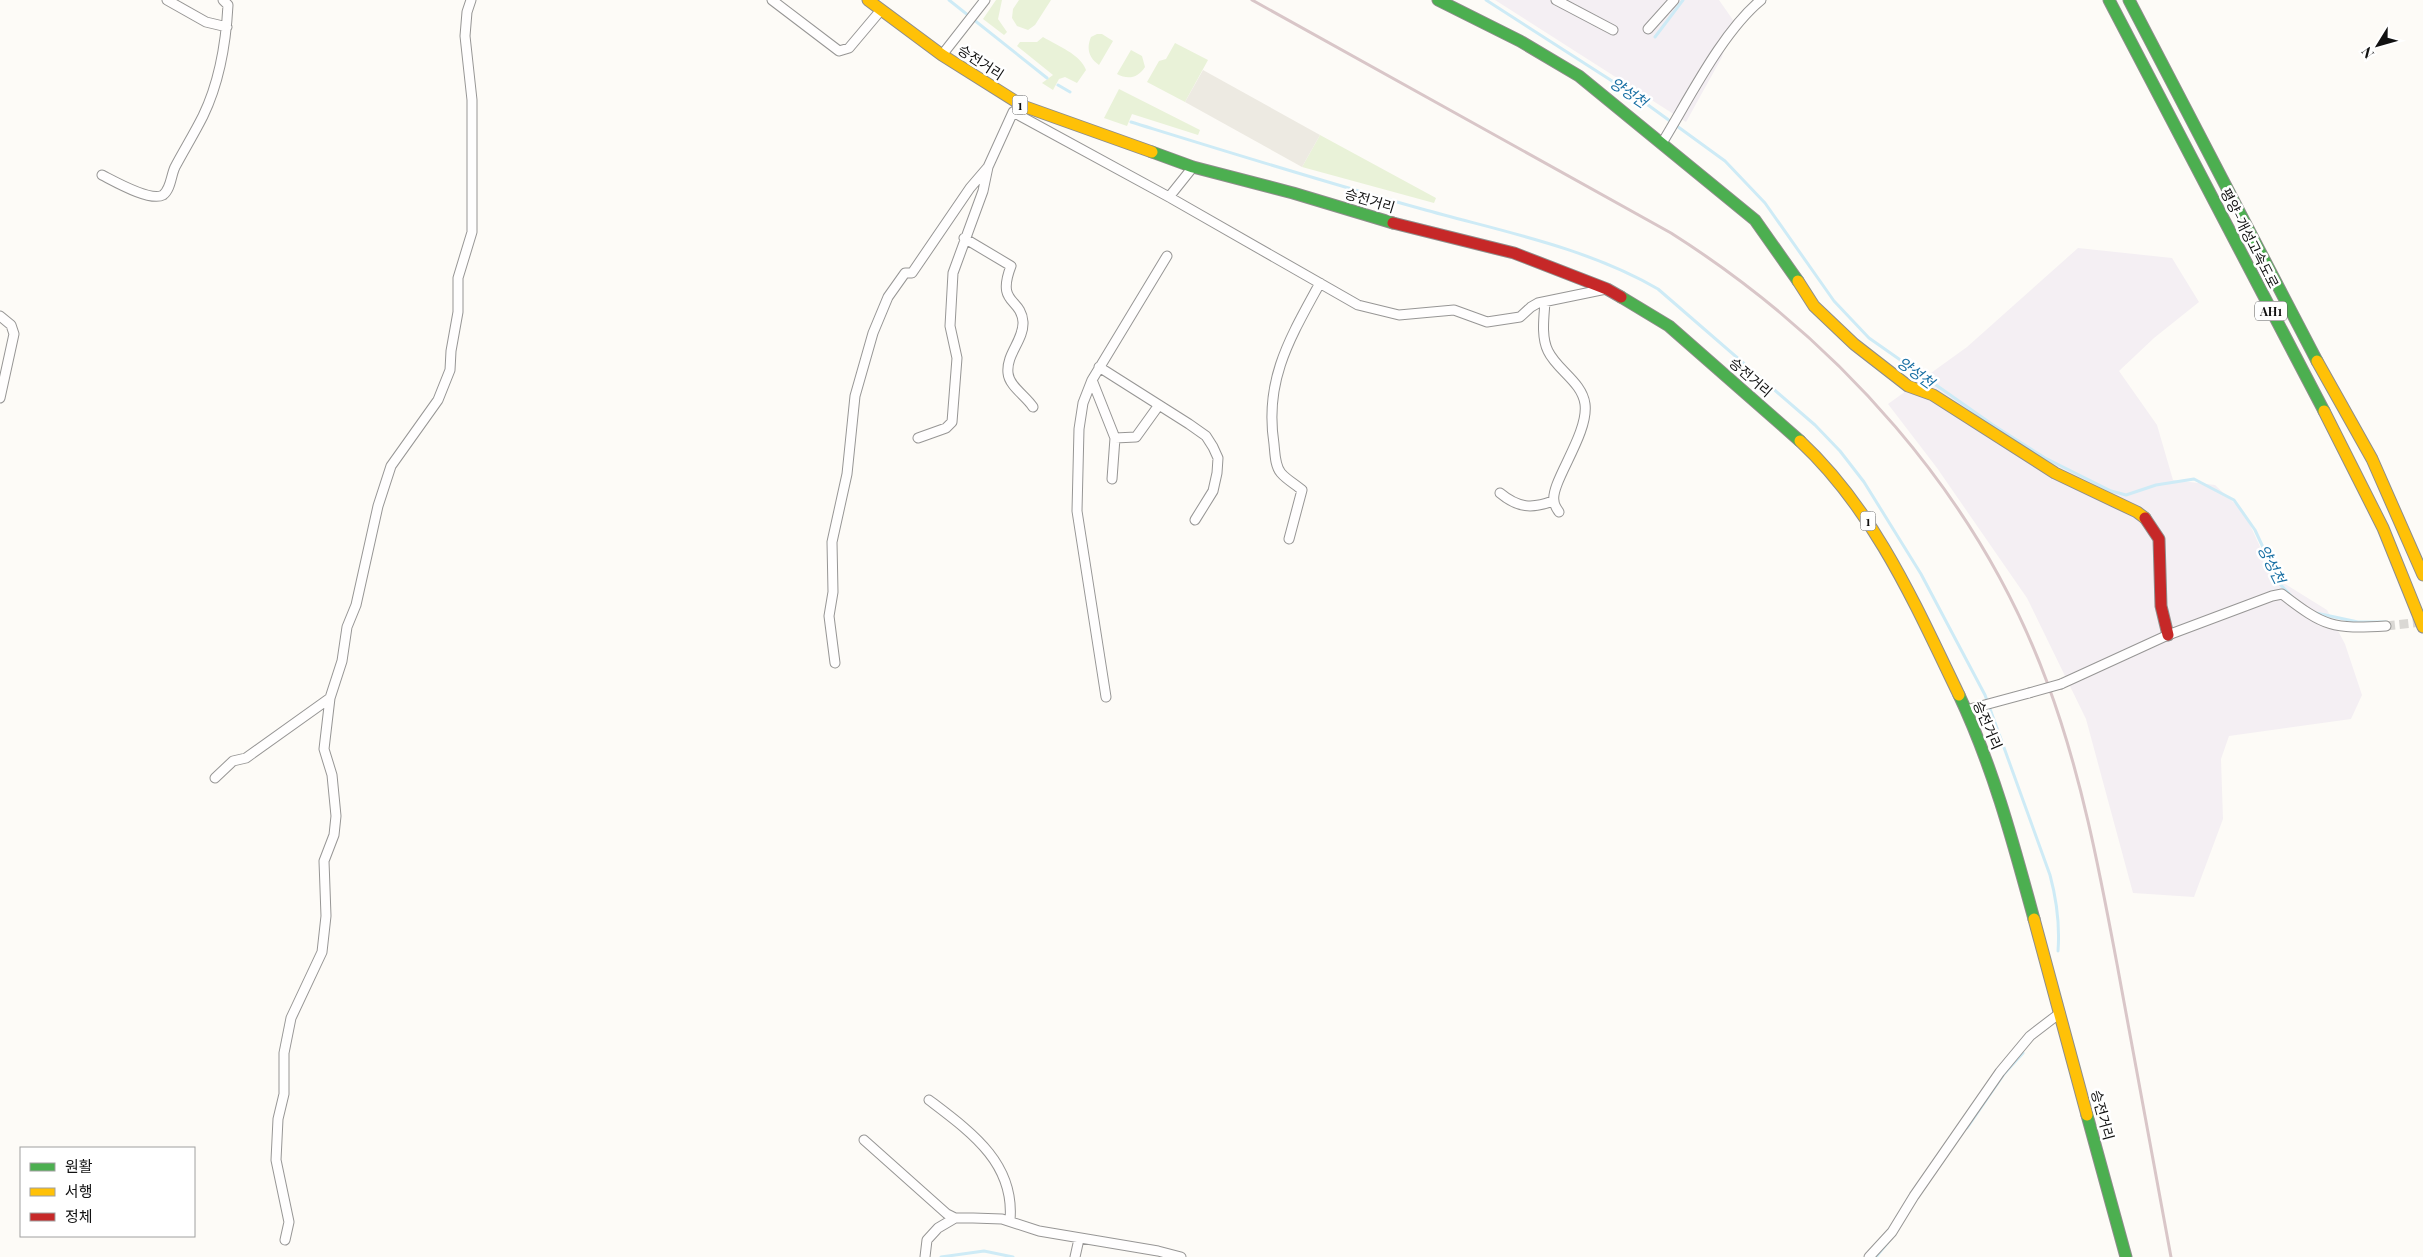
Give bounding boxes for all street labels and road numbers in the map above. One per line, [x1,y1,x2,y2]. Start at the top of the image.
street label: 승전거리 [954,40,1008,84]
road number: 1 [1012,96,1028,114]
street label: 승전거리 [1343,183,1397,217]
street label: 평양-개성고속도로 [2217,185,2283,291]
road number: AH1 [2255,302,2287,321]
street label: 승전거리 [1725,353,1777,401]
road number: 1 [1860,512,1876,530]
street label: 승전거리 [1969,698,2007,752]
street label: 승전거리 [2087,1088,2119,1142]

